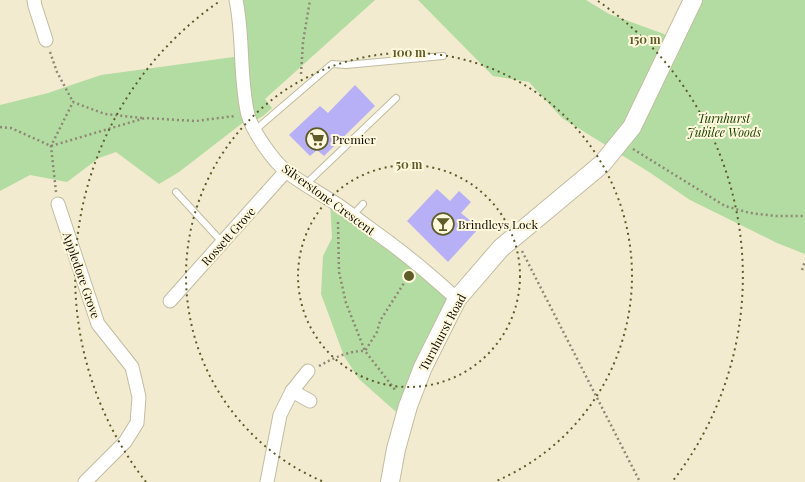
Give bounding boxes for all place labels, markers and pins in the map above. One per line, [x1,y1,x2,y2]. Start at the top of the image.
supermarket icon: Premier [304,126,330,152]
place label: Premier [332,131,376,147]
bar icon: Brindleys Lock [430,211,456,237]
place label: Brindleys Lock [458,216,538,232]
centre of rings [402,269,416,283]

